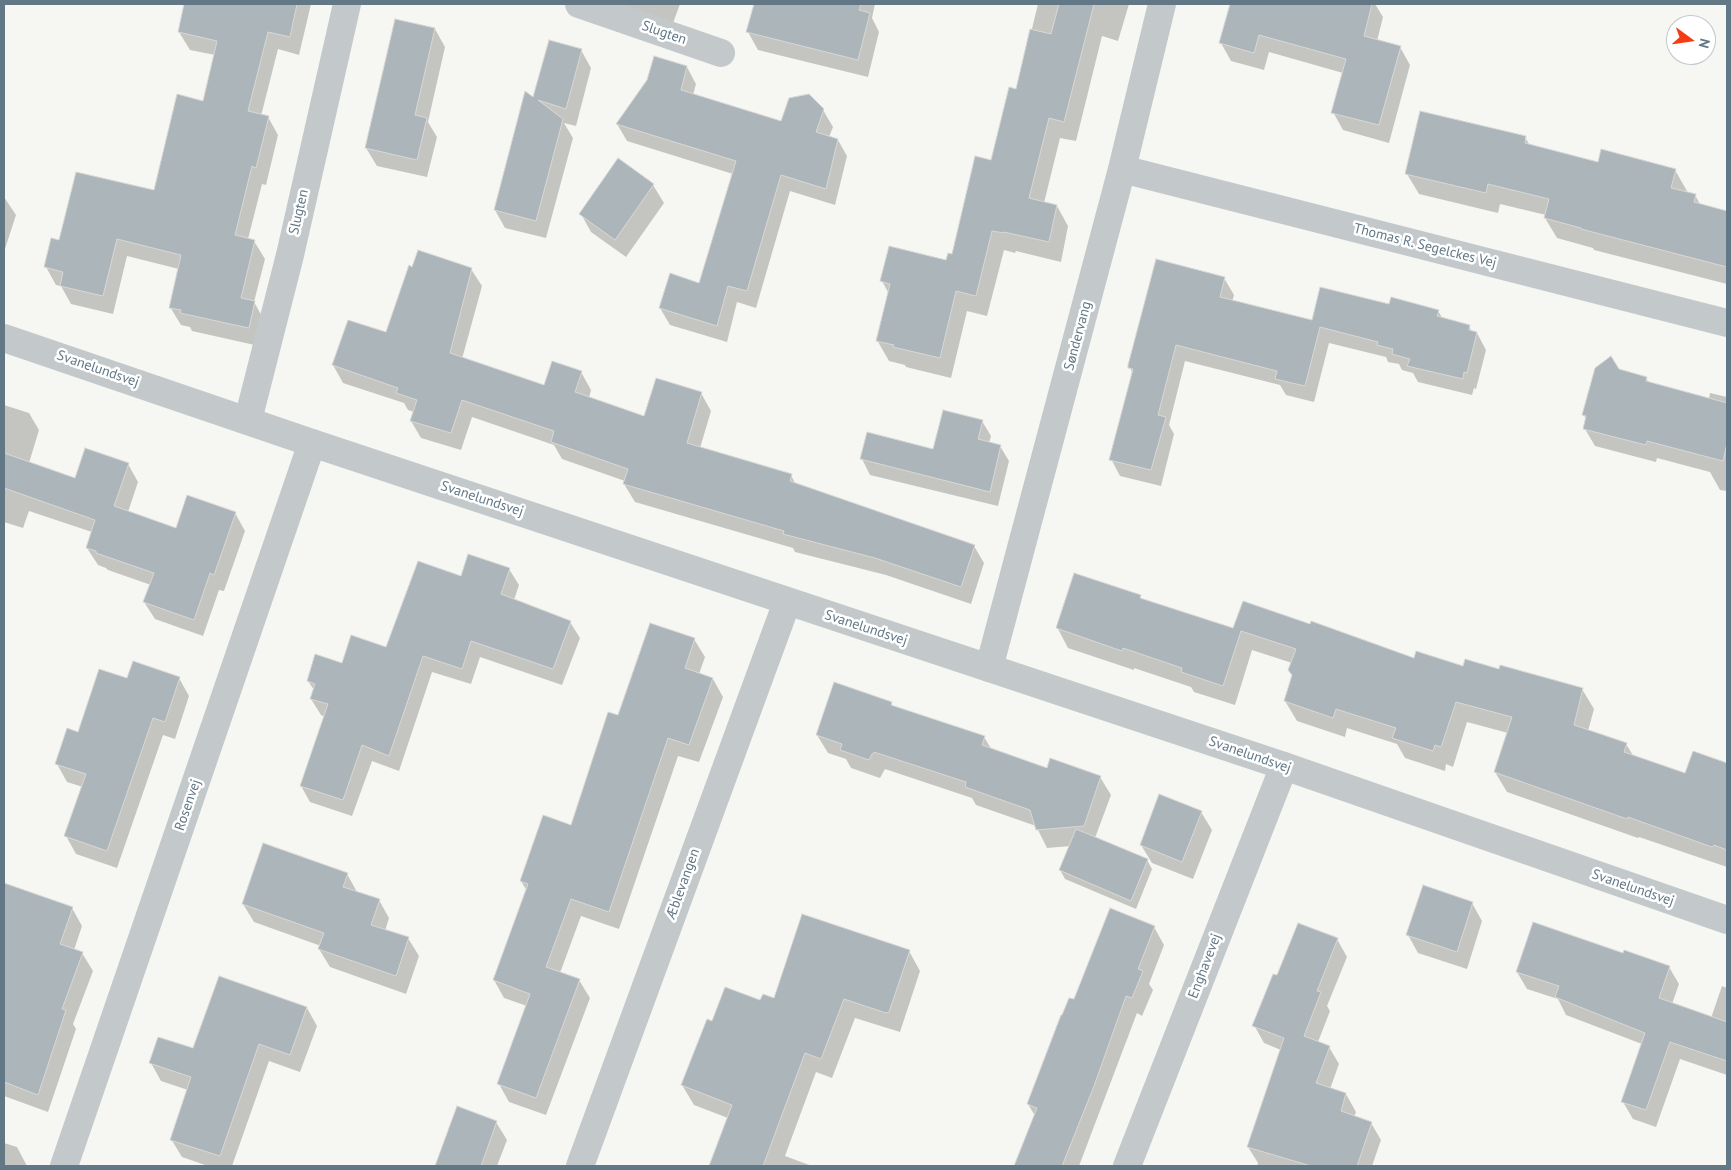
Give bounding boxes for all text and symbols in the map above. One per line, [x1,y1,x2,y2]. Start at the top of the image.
north arrow [1666,15,1716,65]
street label: Slugten [640,18,688,48]
text: N [1695,37,1714,50]
street label: Slugten [286,188,312,236]
street label: Thomas R. Segelckes Vej [1352,220,1498,272]
street label: Søndervang [1061,300,1095,372]
street label: Svanelundsvej [55,347,141,391]
street label: Svanelundsvej [438,478,526,520]
street label: Svanelundsvej [822,607,910,649]
street label: Svanelundsvej [1207,733,1293,777]
street label: Rosenvej [171,777,205,833]
street label: Æblevangen [662,846,704,922]
street label: Svanelundsvej [1590,866,1676,910]
street label: Enghavevej [1185,931,1225,1001]

